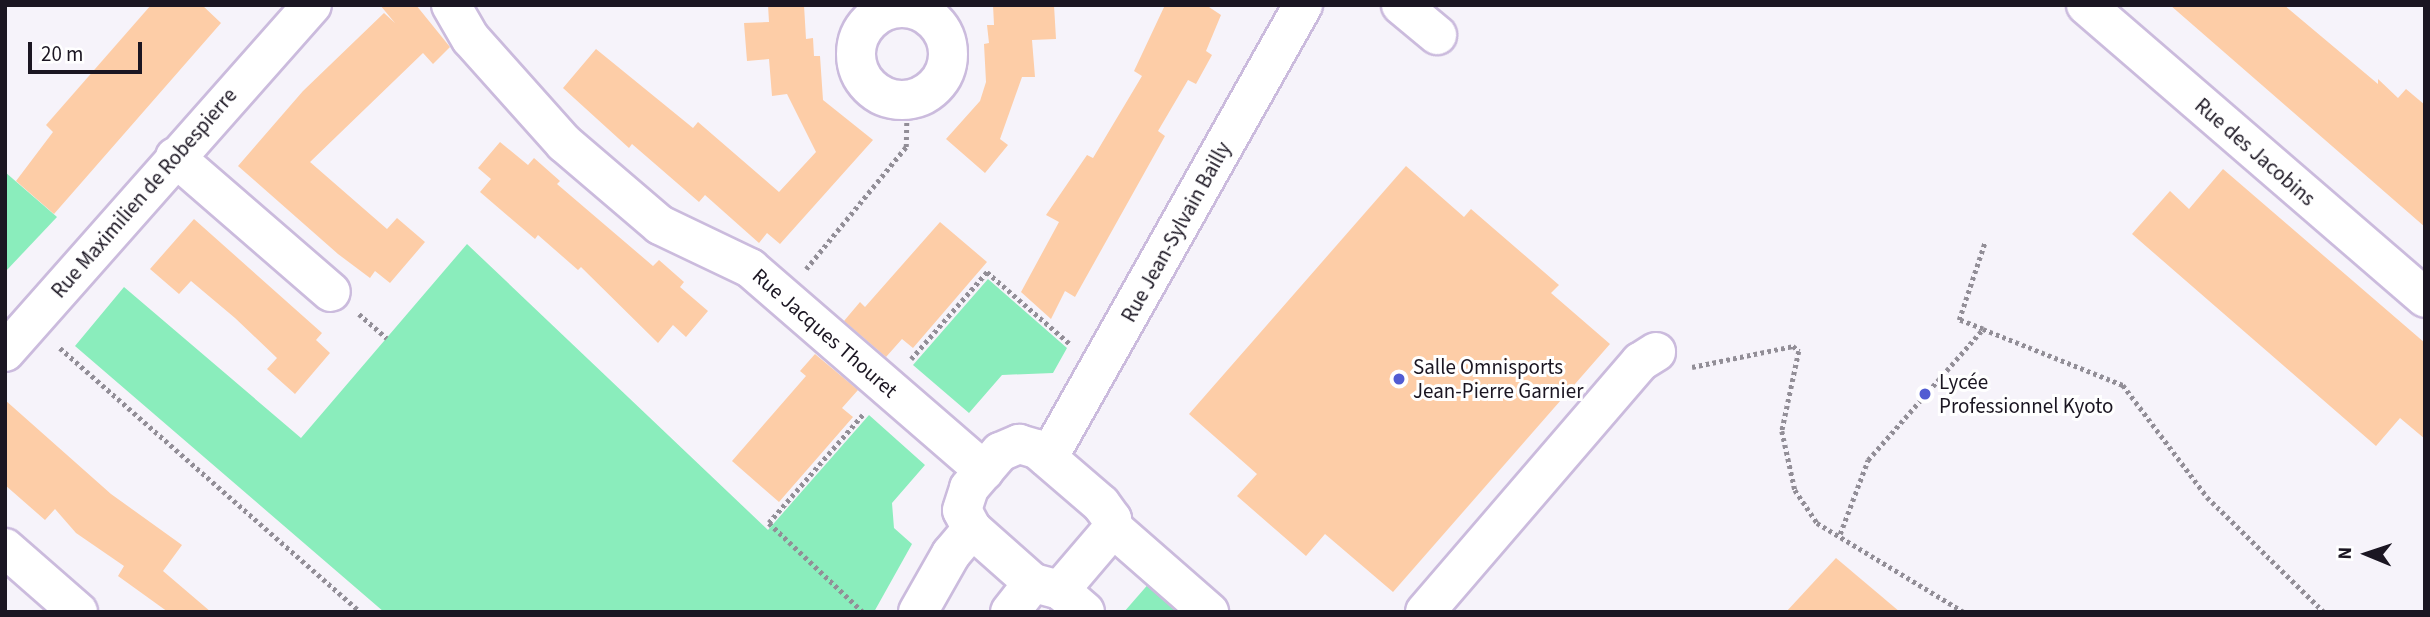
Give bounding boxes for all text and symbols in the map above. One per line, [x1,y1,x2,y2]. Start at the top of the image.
scale bar [32,28,145,72]
text: 20 m [41,39,83,69]
street label: Rue Maximilien de Robespierre [46,83,242,303]
street label: Rue des Jacobins [2190,93,2320,211]
street label: Rue Jean-Sylvain Bailly [1116,137,1236,327]
street label: Rue Jacques Thouret [747,263,903,403]
place label: Salle Omnisports Jean-Pierre Garnier [1413,354,1583,404]
place label: Lycée Professionnel Kyoto [1939,369,2113,419]
marker: Salle Omnisports Jean-Pierre Garnier [1391,371,1407,387]
marker: Lycée Professionnel Kyoto [1917,386,1933,402]
north arrow [2332,519,2402,589]
text: N [2332,546,2359,560]

